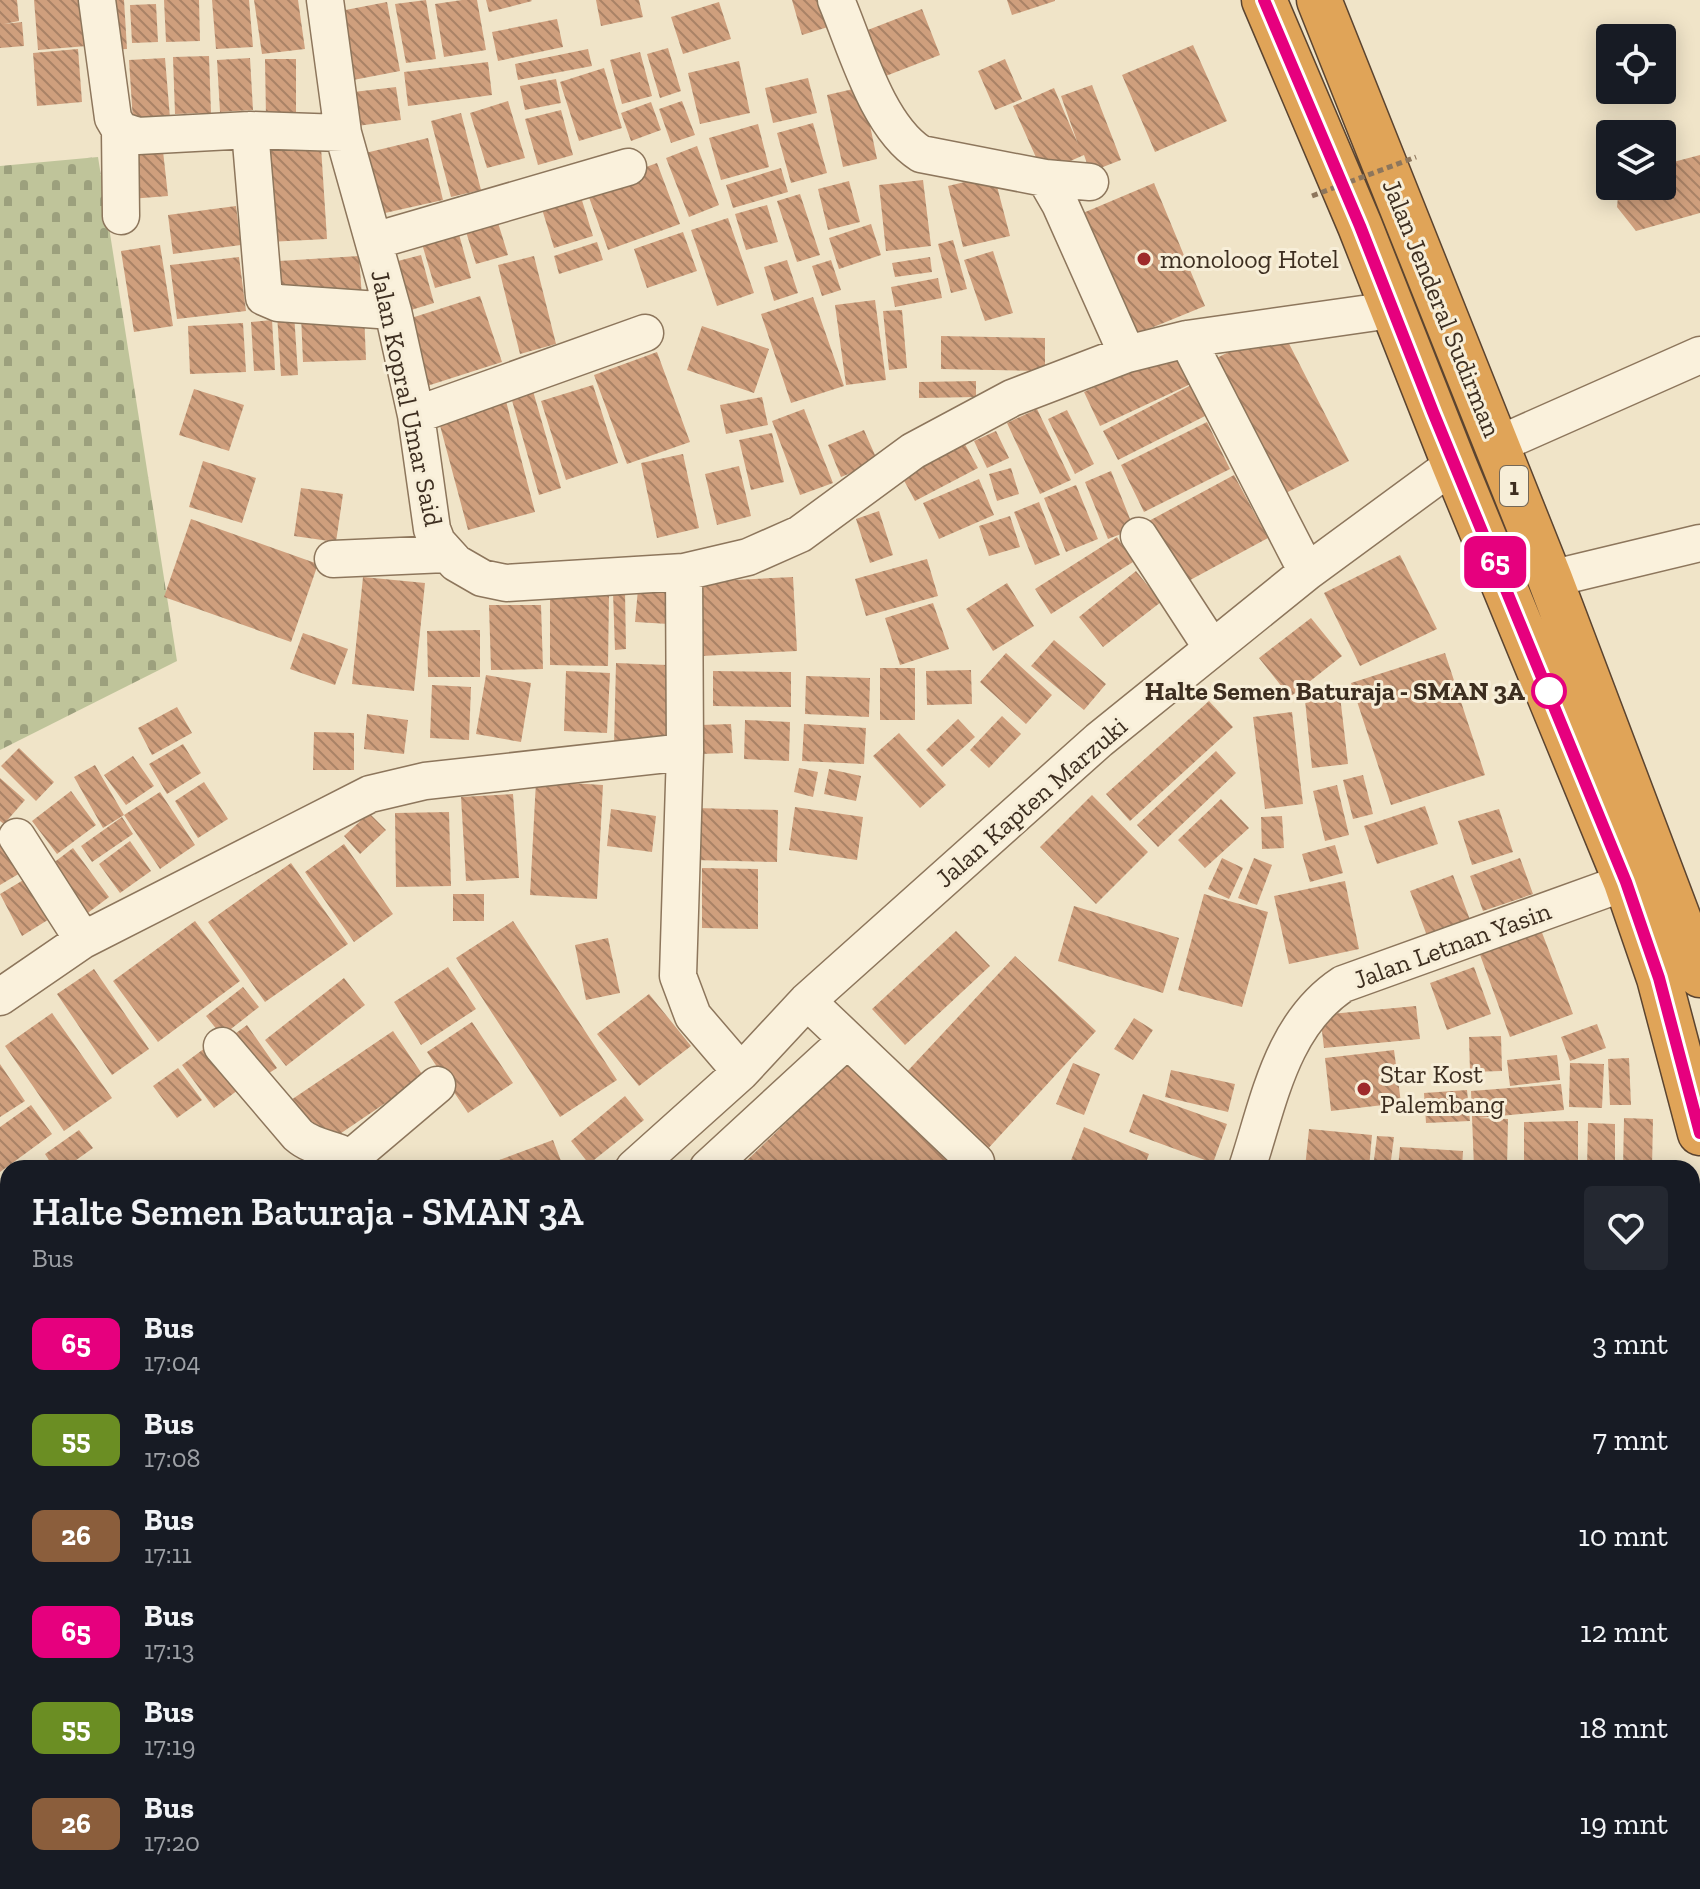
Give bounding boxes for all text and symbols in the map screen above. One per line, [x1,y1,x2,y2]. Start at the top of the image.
map controls [1596,24,1676,200]
button: locate [1596,24,1676,104]
button: layers [1596,120,1676,200]
street label: Jalan Jenderal Sudirman [1376,174,1508,442]
place label: monoloog Hotel [1160,243,1339,275]
marker: monoloog Hotel [1135,250,1153,268]
street label: Jalan Kopral Umar Said [364,267,450,529]
road number: 1 [1500,466,1528,506]
line badge: 65 [1459,536,1531,588]
text: 65 [1480,545,1510,578]
marker: Halte Semen Baturaja - SMAN 3A [1532,674,1566,708]
place label: Halte Semen Baturaja - SMAN 3A [1145,675,1525,707]
street label: Jalan Kapten Marzuki [928,710,1134,894]
street label: Jalan Letnan Yasin [1349,894,1555,996]
place label: Star Kost Palembang [1380,1058,1505,1120]
marker: Star Kost Palembang [1355,1080,1373,1098]
button: heart [1584,1186,1668,1270]
text: Halte Semen Baturaja - SMAN 3A [32,1189,583,1235]
text: Bus [32,1242,74,1274]
text: Bus [144,1310,194,1346]
text: 3 mnt [1592,1326,1668,1362]
text: 65 [61,1327,91,1360]
text: 17:04 [144,1346,201,1378]
text: Bus [144,1406,194,1442]
text: 7 mnt [1593,1422,1668,1458]
text: 55 [61,1423,91,1456]
text: 17:08 [144,1442,201,1474]
text: Bus [144,1502,194,1538]
text: 10 mnt [1578,1518,1668,1554]
text: 26 [61,1519,91,1552]
text: 17:11 [144,1538,192,1570]
text: Bus [144,1598,194,1634]
text: 12 mnt [1580,1614,1668,1650]
text: 65 [61,1615,91,1648]
text: 17:13 [144,1634,194,1666]
text: Bus [144,1694,194,1730]
text: 18 mnt [1579,1710,1668,1746]
text: 55 [61,1711,91,1744]
text: 17:19 [144,1730,195,1762]
text: Bus [144,1790,194,1826]
text: 19 mnt [1580,1806,1668,1842]
text: 26 [61,1807,91,1840]
text: 17:20 [144,1826,200,1858]

